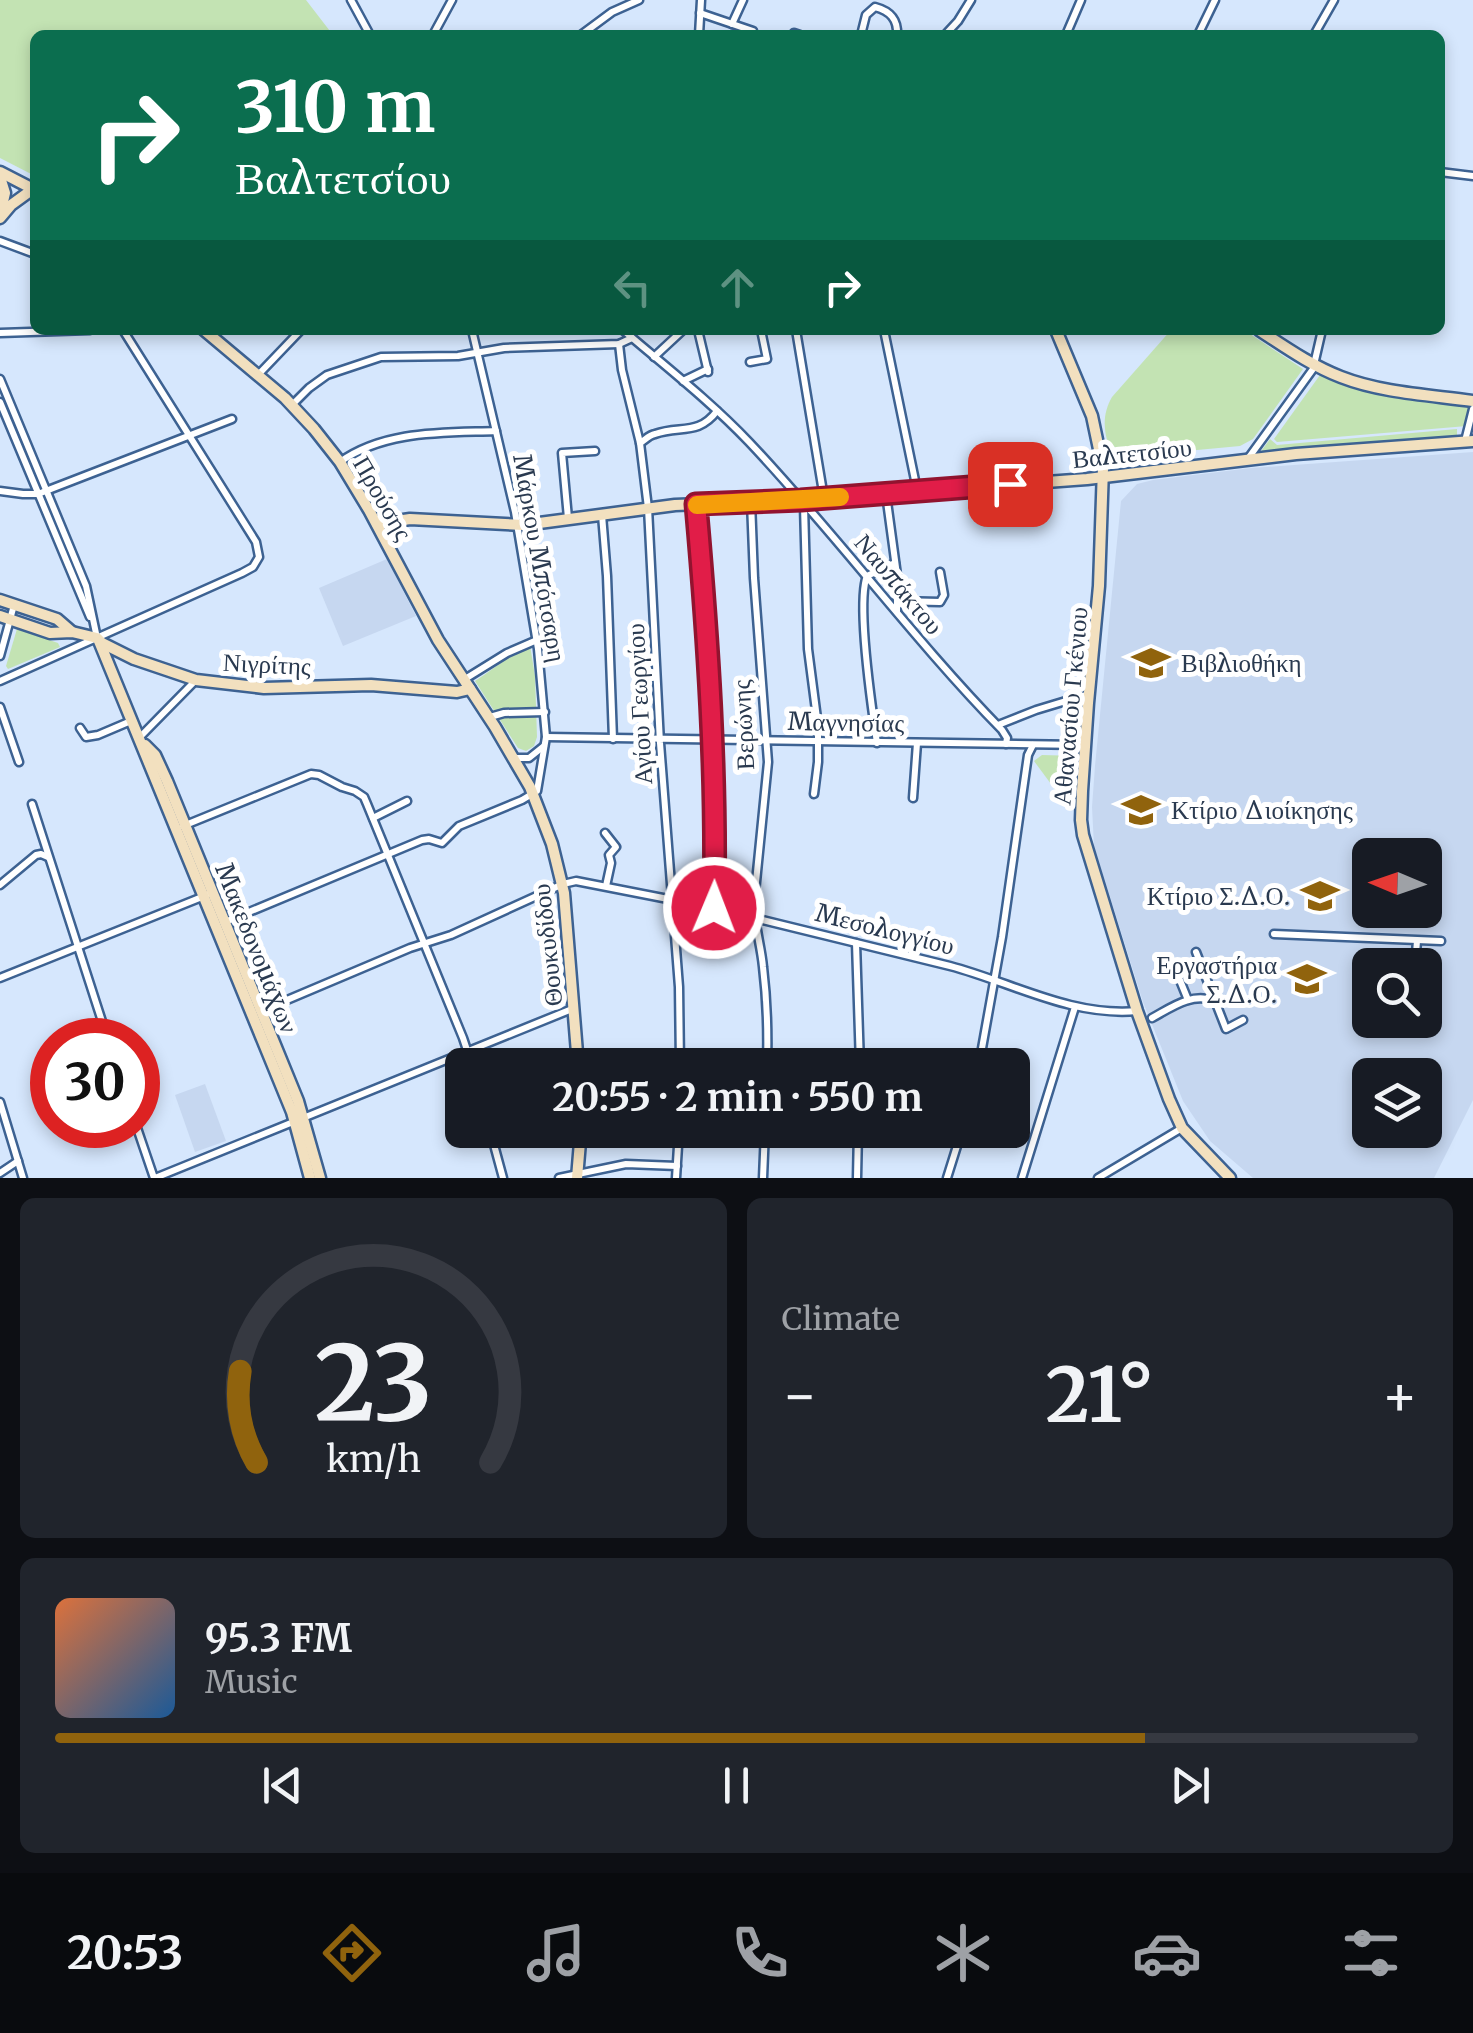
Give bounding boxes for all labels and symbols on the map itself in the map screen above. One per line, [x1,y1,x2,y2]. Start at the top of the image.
street label: Βαλτετσίου [1071,431,1193,475]
pin [968,442,1053,527]
street label: Προύσης [346,450,420,546]
street label: Μάρκου Μπότσαρη [506,452,574,664]
street label: Ναυπάκτου [848,527,950,641]
street label: Αθανασίου Γκένιου [1045,605,1095,807]
street label: Αγίου Γεωργίου [619,623,659,785]
school or university icon: Βιβλιοθήκη [1130,642,1172,684]
street label: Νιγρίτης [222,646,312,682]
place label: Βιβλιοθήκη [1181,647,1302,679]
street label: Βερώνης [725,679,761,771]
street label: Μαγνησίας [787,705,905,739]
school or university icon: Κτίριο Διοίκησης [1120,789,1162,831]
place label: Κτίριο Διοίκησης [1171,794,1353,826]
north arrow [1352,838,1442,928]
position arrow [662,856,766,960]
street label: Μακεδονομάχων [208,858,306,1038]
school or university icon: Κτίριο Σ.Δ.Ο. [1299,875,1341,917]
place label: Κτίριο Σ.Δ.Ο. [1147,880,1290,912]
street label: Θουκυδίδου [525,882,569,1008]
street label: Μεσολογγίου [812,896,958,962]
place label: Εργαστήρια Σ.Δ.Ο. [1156,949,1277,1010]
school or university icon: Εργαστήρια Σ.Δ.Ο. [1286,958,1328,1000]
speed limit sign: 30 [30,1018,160,1148]

